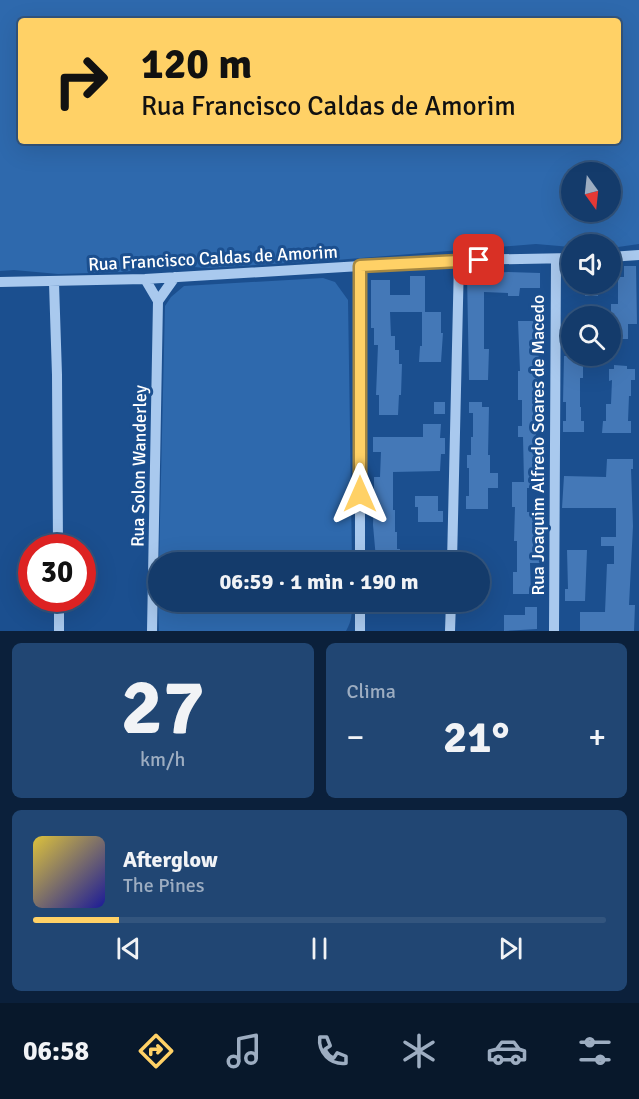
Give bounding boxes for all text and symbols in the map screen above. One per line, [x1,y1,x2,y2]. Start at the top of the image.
text: 120 m [141,39,252,90]
icon: right [42,42,120,120]
text: Rua Francisco Caldas de Amorim [141,90,516,123]
north arrow [561,162,621,222]
map controls [561,162,621,366]
pin [453,234,504,285]
button: sound [561,234,621,294]
street label: Rua Francisco Caldas de Amorim [88,240,338,276]
icon: arrive [462,243,495,276]
street label: Rua Joaquim Alfredo Soares de Macedo [527,295,549,595]
button: search [561,306,621,366]
street label: Rua Solon Wanderley [127,384,151,547]
position arrow [328,462,392,526]
speed limit sign: 30 [18,534,96,612]
text: 06:59 · 1 min · 190 m [219,568,419,595]
text: 27 [121,660,205,756]
text: Clima [347,679,396,704]
text: 21° [443,710,510,765]
text: − [347,717,364,758]
text: + [588,717,606,758]
text: km/h [140,747,185,772]
text: Afterglow [123,846,218,873]
text: The Pines [123,873,205,898]
icon: previous [112,932,145,965]
icon: pause [303,932,336,965]
icon: next [494,932,527,965]
icon: directions [135,1030,177,1072]
icon: music [223,1030,265,1072]
icon: phone [311,1030,353,1072]
icon: climate [398,1030,440,1072]
icon: car [486,1030,528,1072]
icon: filters [574,1030,616,1072]
text: 06:58 [23,1035,89,1068]

